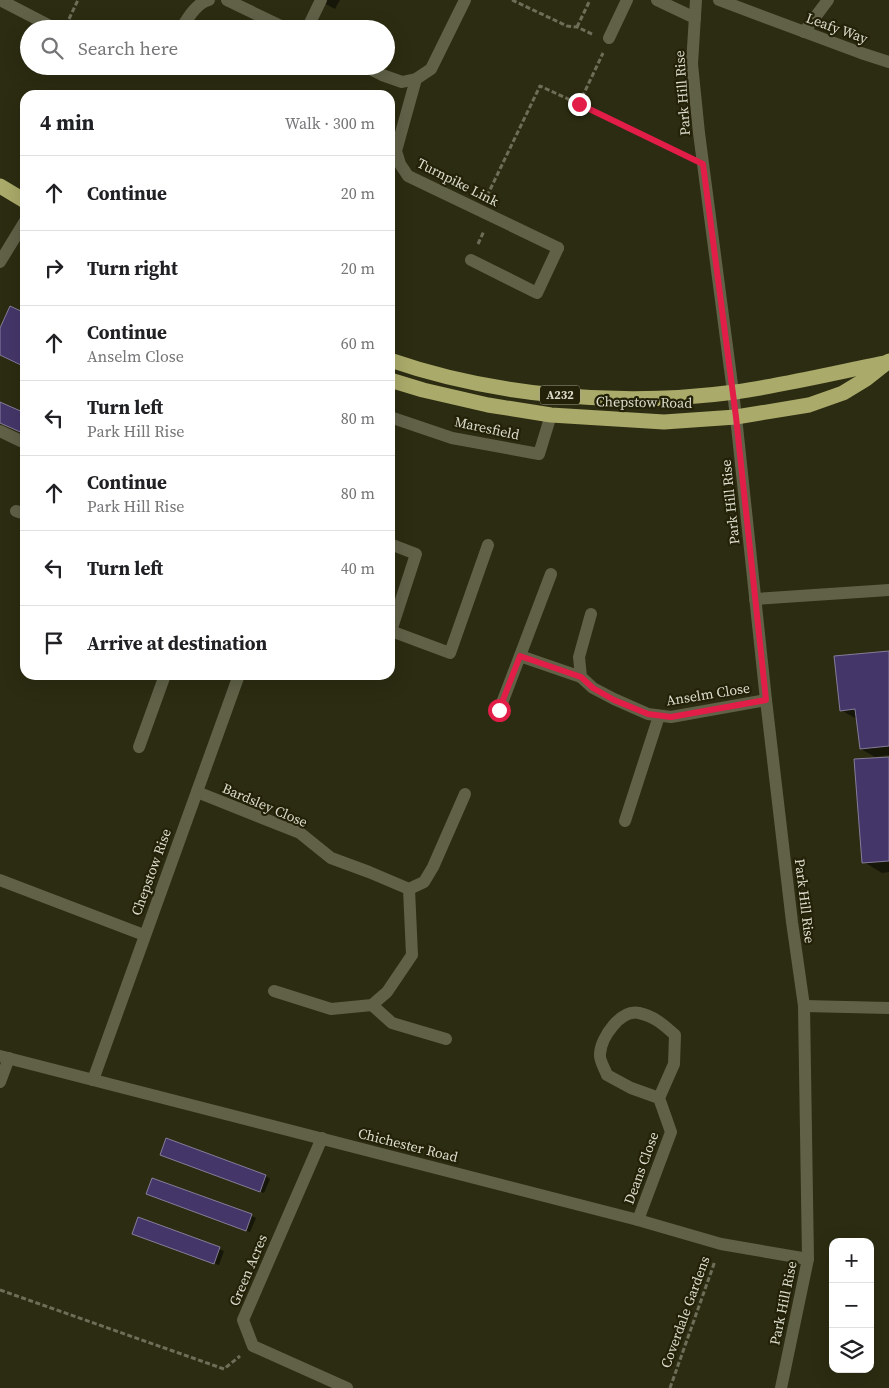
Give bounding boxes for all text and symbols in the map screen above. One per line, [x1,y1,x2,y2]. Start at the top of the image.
street label: Leafy Way [803,8,871,49]
search box [20,20,395,75]
icon: search [38,34,66,62]
text: Search here [78,35,178,61]
street label: Park Hill Rise [669,50,695,136]
route end [568,93,591,116]
text: 4 min [40,108,95,137]
text: Walk · 300 m [285,112,375,134]
street label: Turnpike Link [414,153,503,211]
icon: ahead [40,179,68,207]
text: Continue [87,180,167,206]
text: 20 m [341,182,375,204]
icon: right [40,254,68,282]
text: Turn right [87,255,178,281]
text: 20 m [341,257,375,279]
text: Continue [87,319,167,345]
icon: ahead [40,329,68,357]
text: 60 m [341,332,375,354]
text: Anselm Close [87,345,184,367]
road number: A232 [540,386,580,404]
street label: Chepstow Road [596,391,692,413]
text: Turn left [87,394,163,420]
icon: left [40,404,68,432]
text: 80 m [341,407,375,429]
street label: Maresfield [453,411,521,445]
text: Park Hill Rise [87,420,185,442]
street label: Park Hill Rise [716,459,744,545]
text: Continue [87,469,167,495]
icon: ahead [40,479,68,507]
text: 80 m [341,482,375,504]
text: Park Hill Rise [87,495,185,517]
icon: left [40,554,68,582]
text: Turn left [87,555,163,581]
text: 40 m [341,557,375,579]
icon: arrive [40,629,68,657]
text: Arrive at destination [87,630,267,656]
street label: Anselm Close [665,677,751,711]
route start [488,699,511,722]
street label: Bardsley Close [219,778,311,832]
street label: Chepstow Rise [126,826,176,918]
street label: Park Hill Rise [790,857,820,945]
street label: Chichester Road [356,1123,460,1167]
street label: Deans Close [619,1129,663,1207]
street label: Green Acres [224,1231,272,1309]
map controls [829,1238,874,1373]
button: + [829,1238,874,1283]
street label: Coverdale Gardens [655,1253,715,1371]
street label: Park Hill Rise [764,1259,802,1347]
button: − [829,1283,874,1328]
button: layers [829,1328,874,1373]

